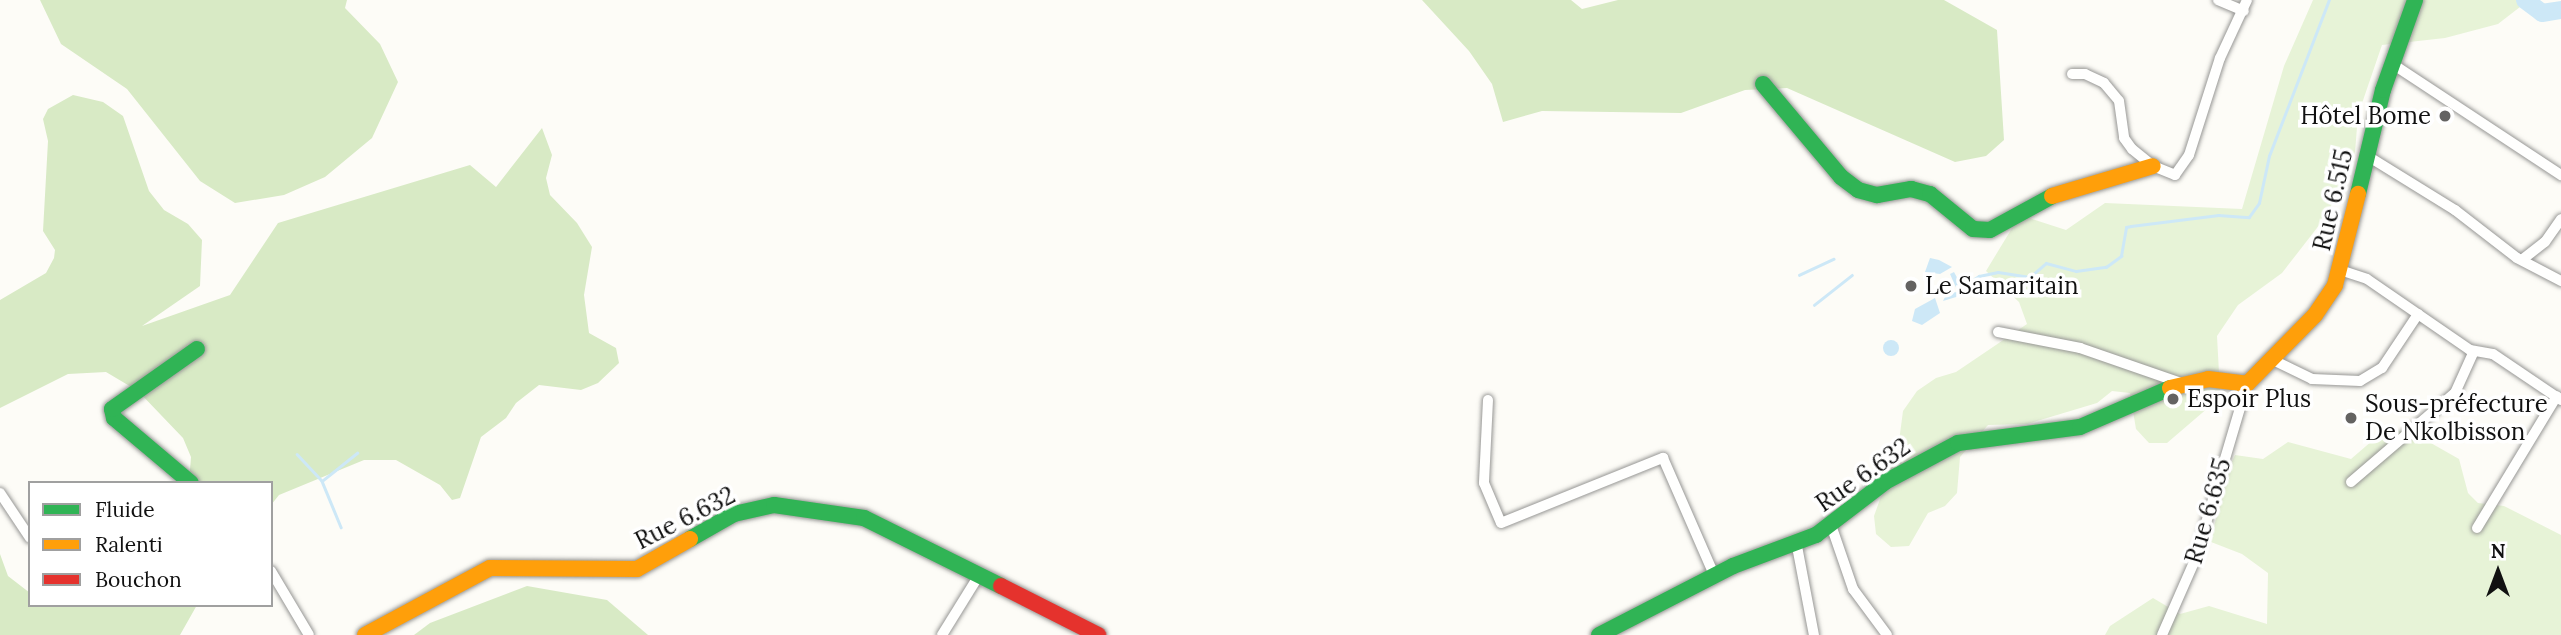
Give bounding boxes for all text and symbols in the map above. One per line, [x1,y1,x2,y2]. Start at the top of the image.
place label: Hôtel Bome [2300,102,2431,130]
marker: Hôtel Bome [2437,108,2453,124]
street label: Rue 6.515 [2307,146,2359,254]
place label: Le Samaritain [1925,272,2079,300]
marker: Le Samaritain [1903,278,1919,294]
place label: Espoir Plus [2187,385,2311,413]
place label: Sous-préfecture De Nkolbisson [2365,390,2548,446]
marker: Espoir Plus [2165,391,2181,407]
marker: Sous-préfecture De Nkolbisson [2343,410,2359,426]
street label: Rue 6.632 [1810,432,1916,518]
street label: Rue 6.635 [2179,455,2237,567]
legend [28,481,273,607]
street label: Rue 6.632 [630,481,740,555]
text: Fluide [95,496,155,523]
text: Ralenti [95,531,163,558]
north arrow [2463,537,2533,607]
text: N [2491,539,2505,563]
text: Bouchon [95,566,182,593]

